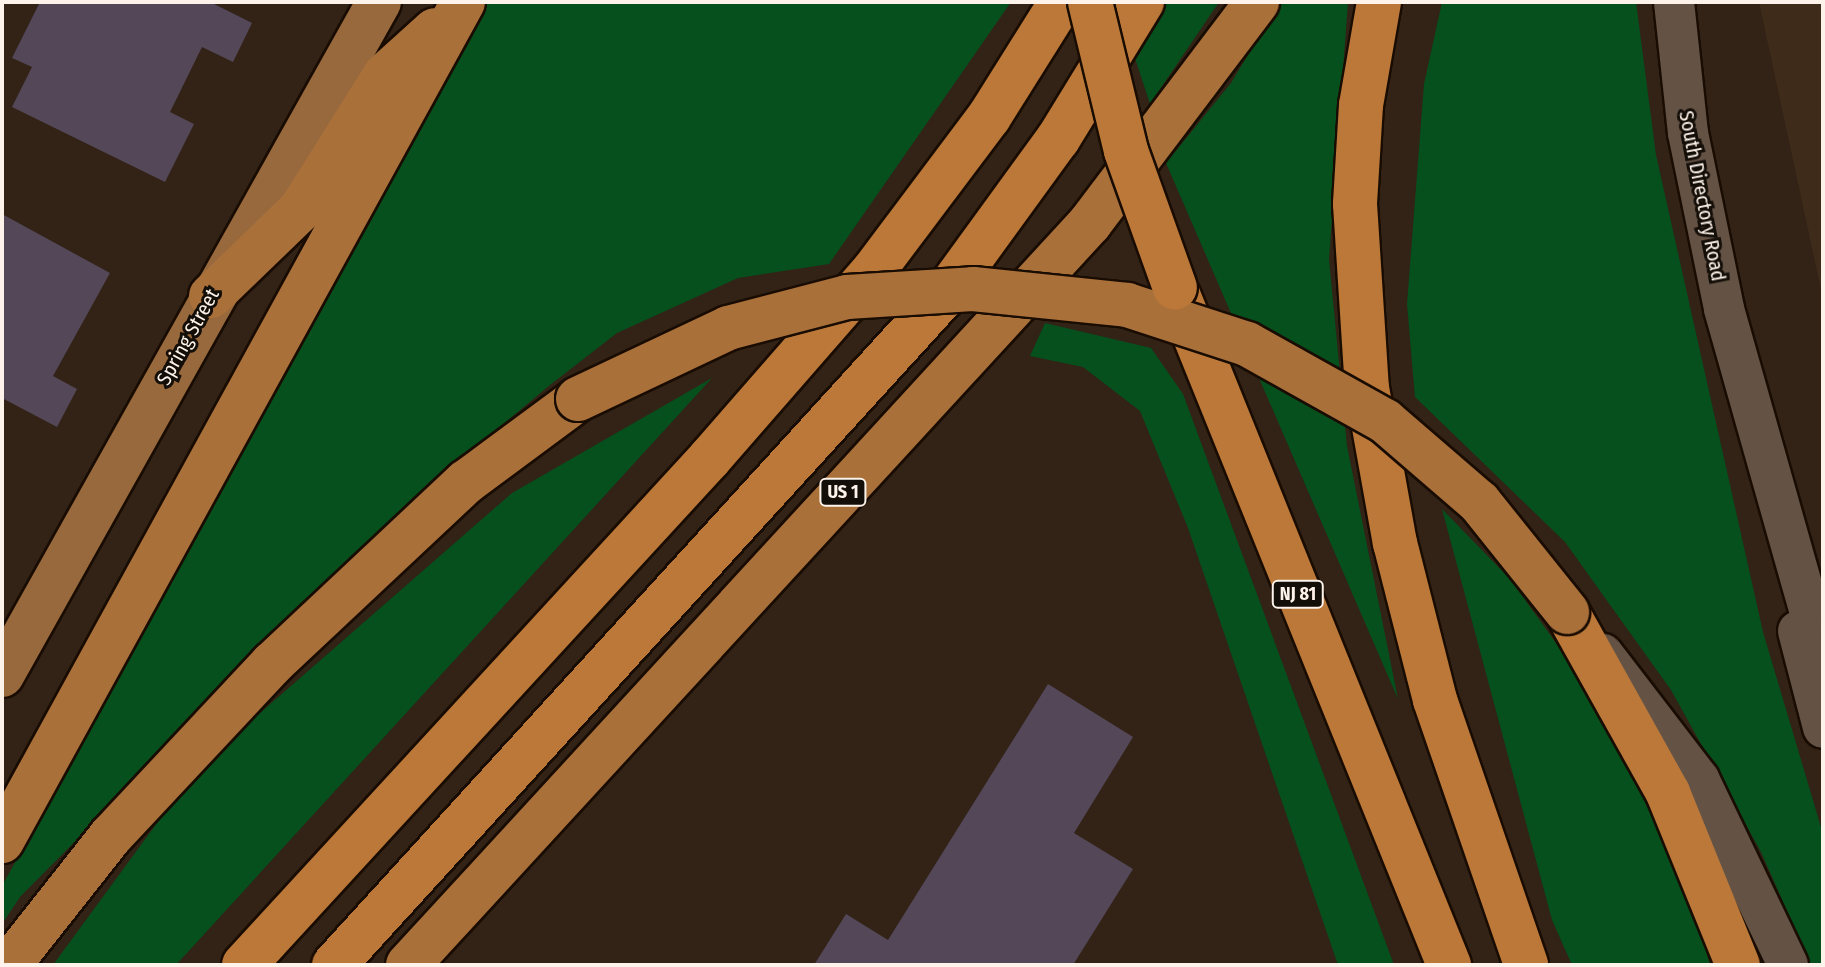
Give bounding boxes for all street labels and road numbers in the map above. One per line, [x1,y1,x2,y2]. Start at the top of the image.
street label: South Directory Road [1674,109,1730,283]
street label: Spring Street [152,285,224,389]
road number: US 1 [819,478,867,506]
road number: NJ 81 [1270,580,1326,608]

